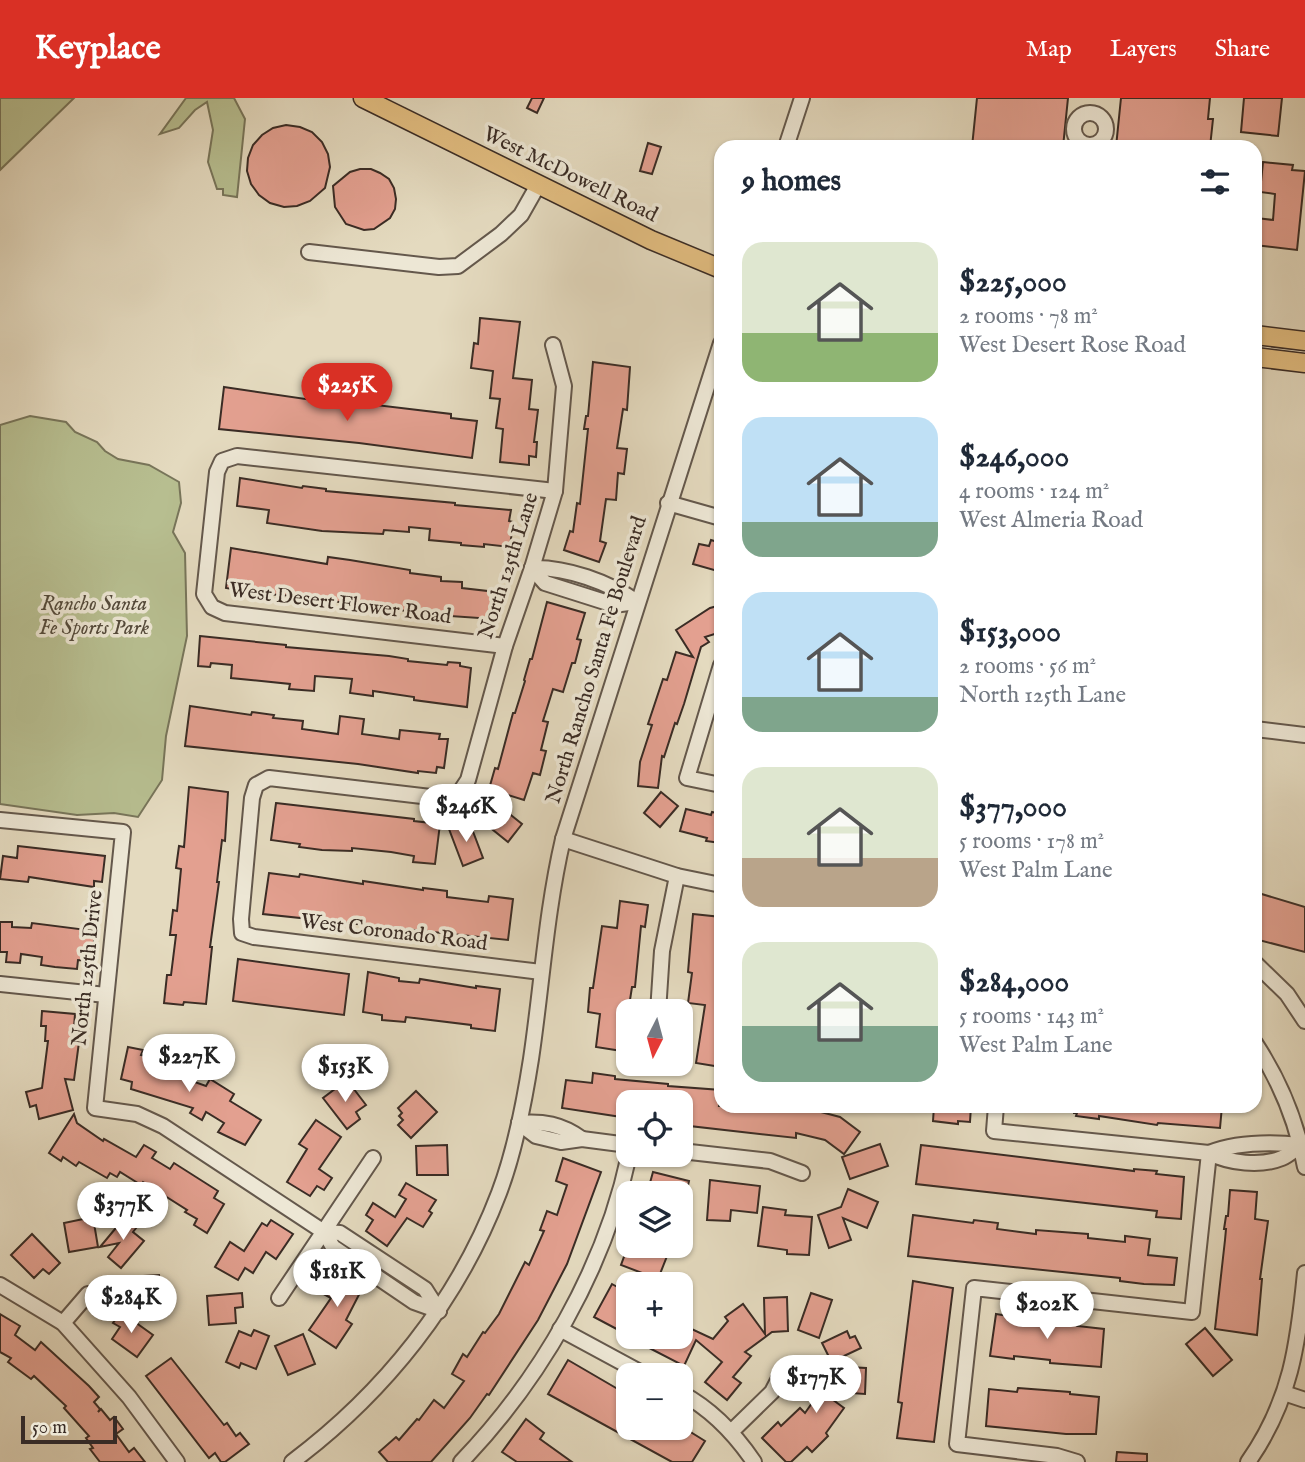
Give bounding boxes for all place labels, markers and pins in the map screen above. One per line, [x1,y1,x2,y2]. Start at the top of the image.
pin: $225K [298,364,396,423]
pin: $246K [417,784,515,844]
pin: $227K [140,1034,238,1094]
pin: $153K [296,1044,394,1104]
pin: $377K [74,1182,172,1242]
pin: $181K [288,1250,386,1309]
pin: $284K [82,1276,180,1335]
pin: $202K [998,1282,1096,1341]
pin: $177K [767,1356,865,1415]

